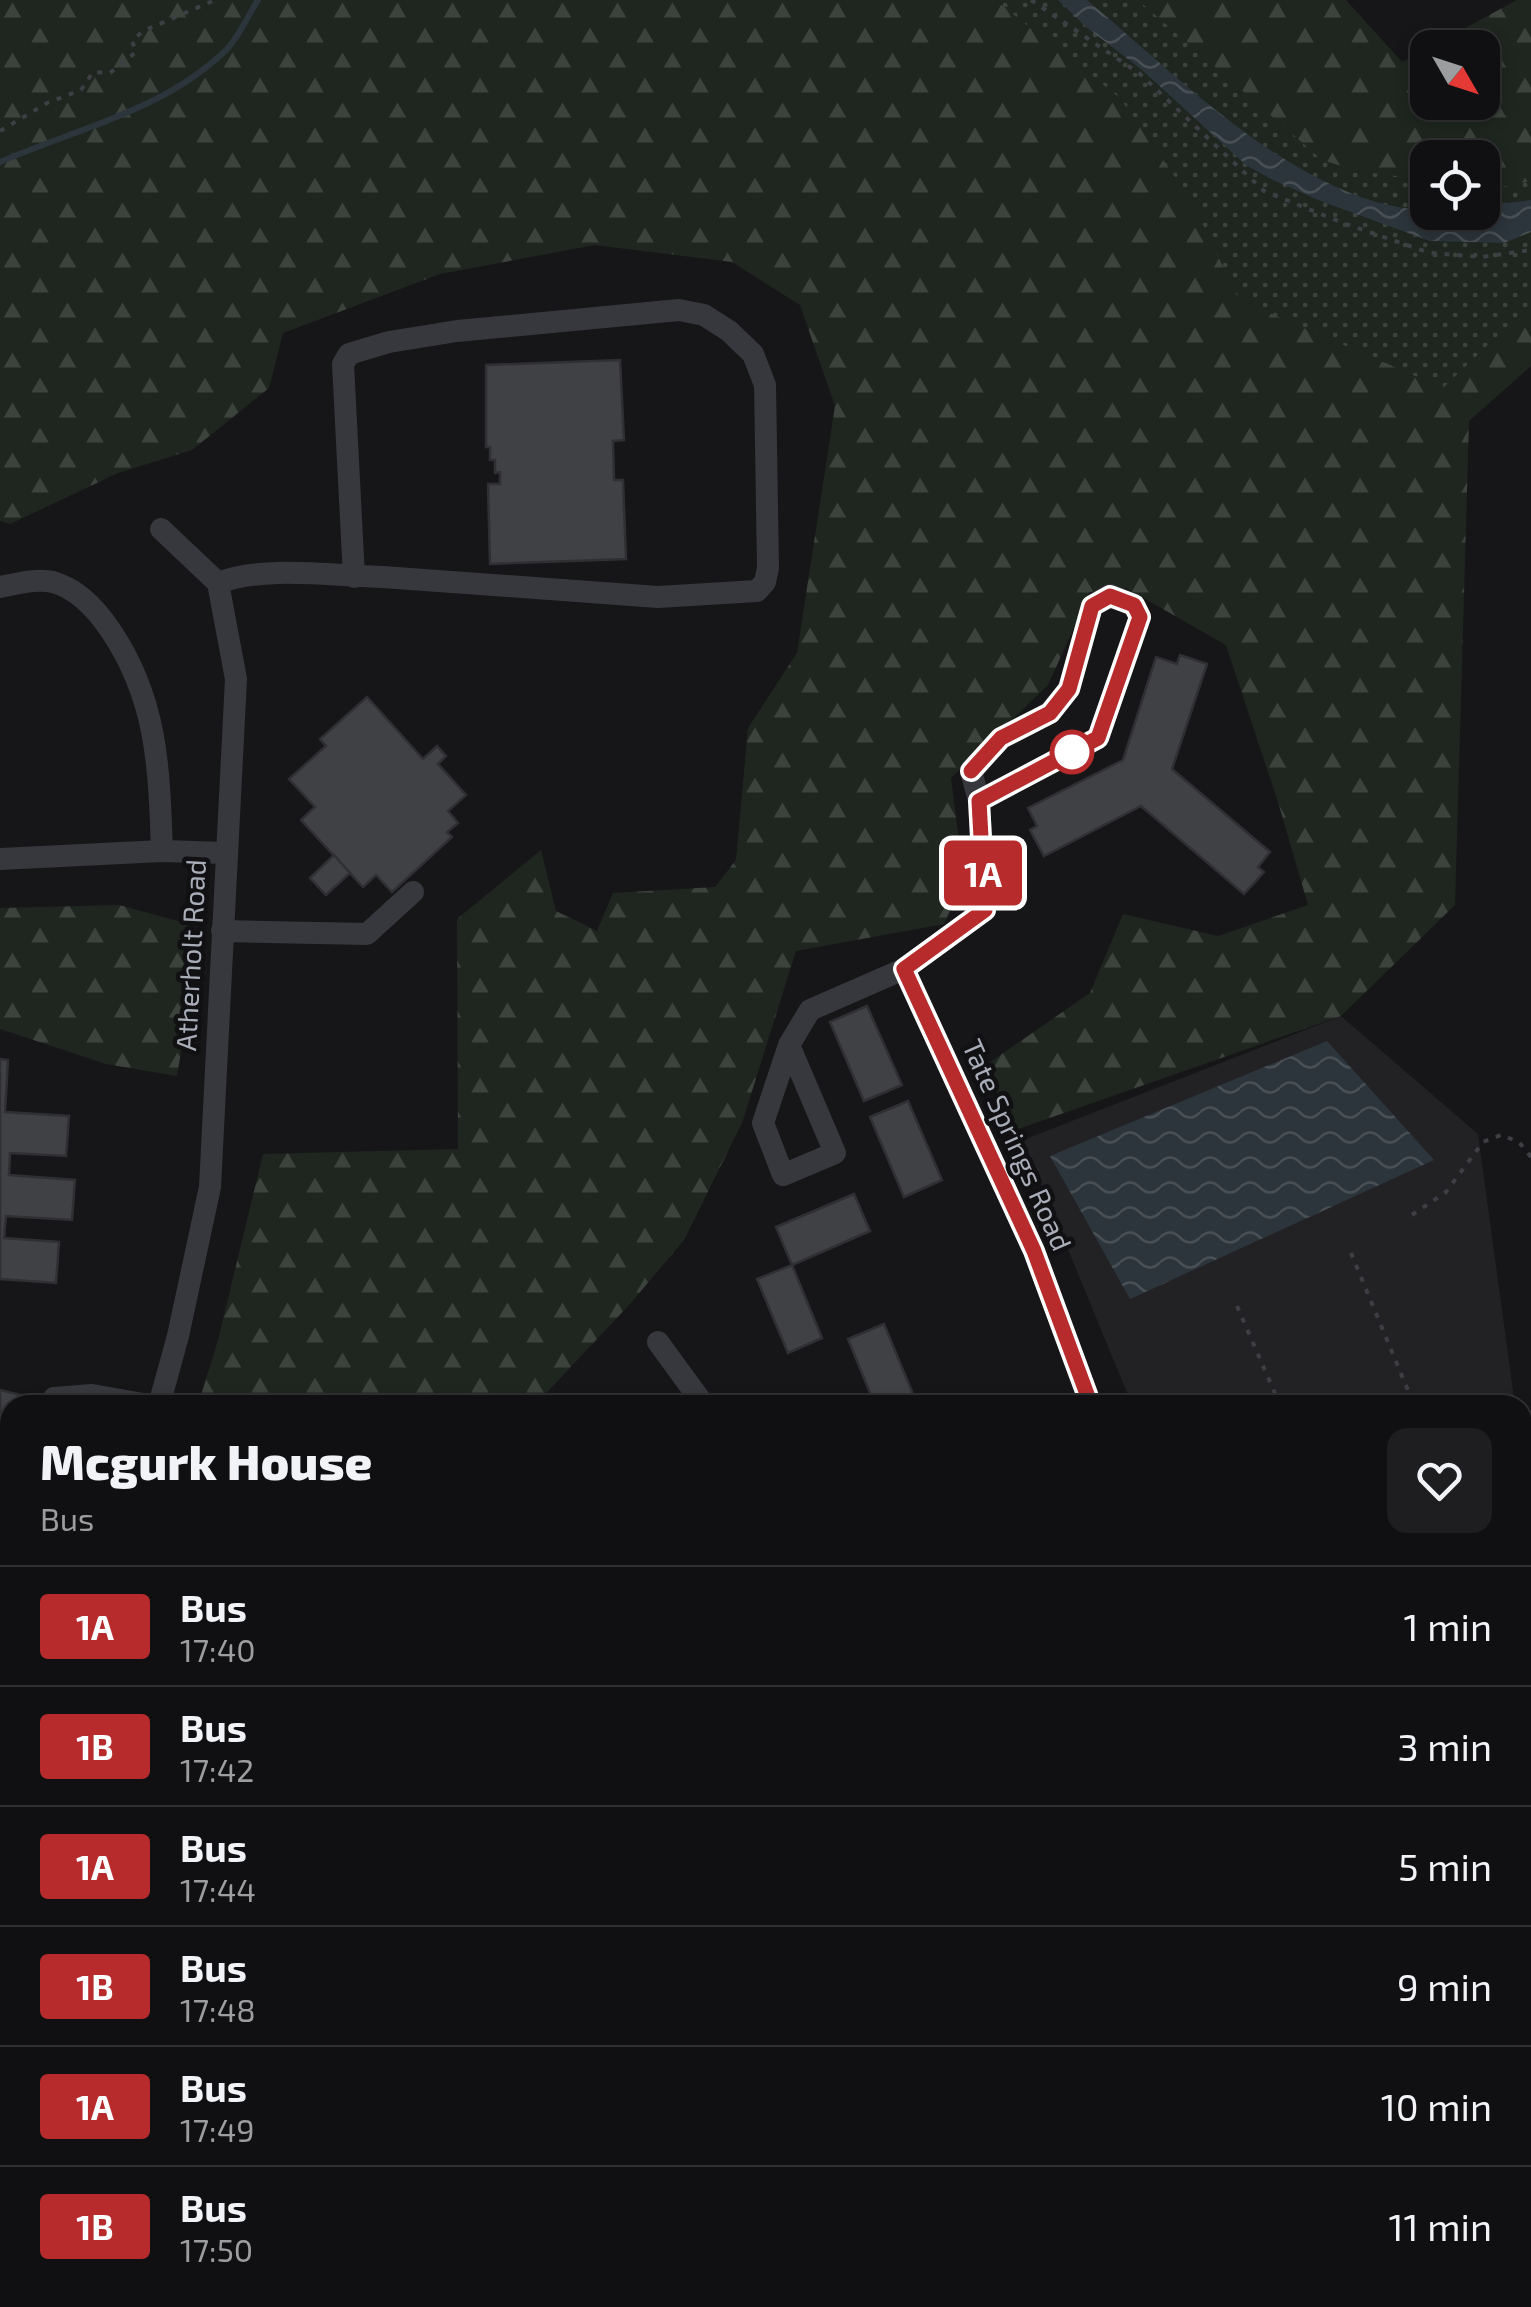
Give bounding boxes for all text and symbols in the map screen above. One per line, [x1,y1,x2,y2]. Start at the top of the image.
north arrow [1410,30,1500,120]
map controls [1410,30,1500,230]
button: locate [1410,140,1500,230]
unlabelled marker [1051,731,1093,773]
line badge: 1A [938,840,1028,906]
text: 1A [964,852,1002,894]
street label: Atherholt Road [168,858,212,1052]
street label: Tate Springs Road [956,1034,1080,1256]
button: heart [1387,1428,1492,1533]
text: Mcgurk House [40,1432,372,1490]
text: Bus [40,1499,94,1537]
text: Bus [180,1584,247,1630]
text: 1 min [1404,1603,1492,1649]
text: 1A [76,1605,114,1647]
text: 17:40 [180,1630,256,1668]
text: Bus [180,1704,247,1750]
text: 3 min [1398,1723,1492,1769]
text: 1B [76,1725,114,1767]
text: 17:42 [180,1750,254,1788]
text: Bus [180,1824,247,1870]
text: 5 min [1398,1843,1492,1889]
text: 1A [76,1845,114,1887]
text: 17:44 [180,1870,256,1908]
text: Bus [180,1944,247,1990]
text: 9 min [1397,1963,1492,2009]
text: 1B [76,1965,114,2007]
text: 17:48 [180,1990,256,2028]
text: Bus [180,2064,247,2110]
text: 10 min [1381,2083,1492,2129]
text: 1A [76,2085,114,2127]
text: 17:49 [180,2110,255,2148]
text: Bus [180,2184,247,2230]
text: 11 min [1388,2203,1492,2249]
text: 1B [76,2205,114,2247]
text: 17:50 [180,2230,253,2268]

